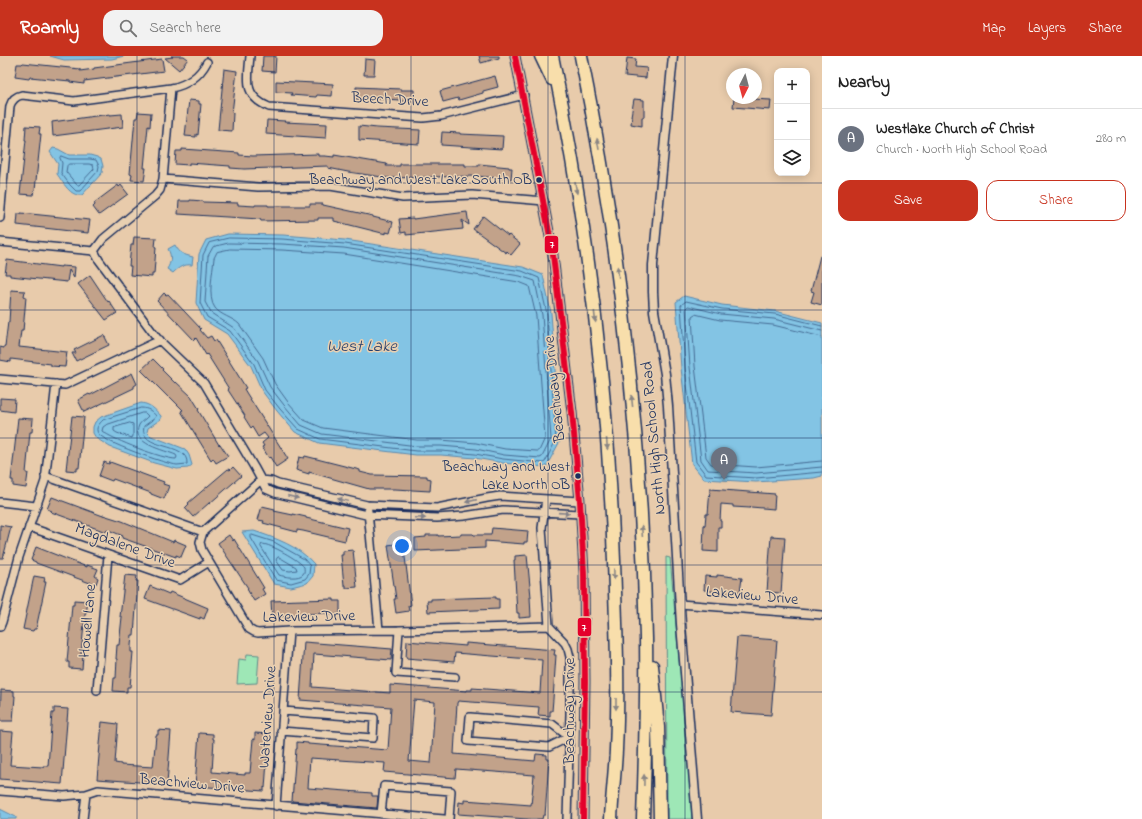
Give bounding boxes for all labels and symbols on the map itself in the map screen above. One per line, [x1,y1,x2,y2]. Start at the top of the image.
north arrow [726,68,762,104]
street label: Beech Drive [350,86,430,114]
one-way arrow [595,137,601,150]
place label: Beachway and West Lake South OB [308,169,532,192]
marker: Beachway and West Lake South OB [534,175,544,185]
one-way arrow [574,182,580,194]
line badge: 7 [544,235,559,254]
text: 7 [550,237,555,253]
one-way arrow [614,266,621,278]
one-way arrow [591,311,598,323]
water label: West Lake [327,334,398,359]
street label: Beachway Drive [537,334,573,444]
street label: North High School Road [635,360,673,516]
one-way arrow [629,395,636,407]
one-way arrow [604,438,611,450]
pin: A [711,447,737,480]
place label: Beachway and West Lake North OB [442,456,570,496]
marker: Beachway and West Lake North OB [573,471,583,481]
one-way arrow [286,495,299,501]
one-way arrow [337,496,349,502]
one-way arrow [465,498,478,504]
one-way arrow [558,510,570,517]
one-way arrow [414,514,426,521]
street label: Magdalene Drive [71,517,179,576]
one-way arrow [638,525,645,537]
your location [392,536,412,556]
one-way arrow [611,568,618,580]
street label: Lakeview Drive [705,580,800,612]
street label: Howell Lane [73,582,103,659]
street label: Lakeview Drive [262,604,356,630]
line badge: 7 [577,617,592,637]
text: 7 [582,620,587,636]
street label: Beachway Drive [558,657,582,765]
street label: Waterview Drive [252,664,284,769]
one-way arrow [613,698,619,711]
street label: Beachview Drive [137,767,246,801]
one-way arrow [641,773,647,786]

